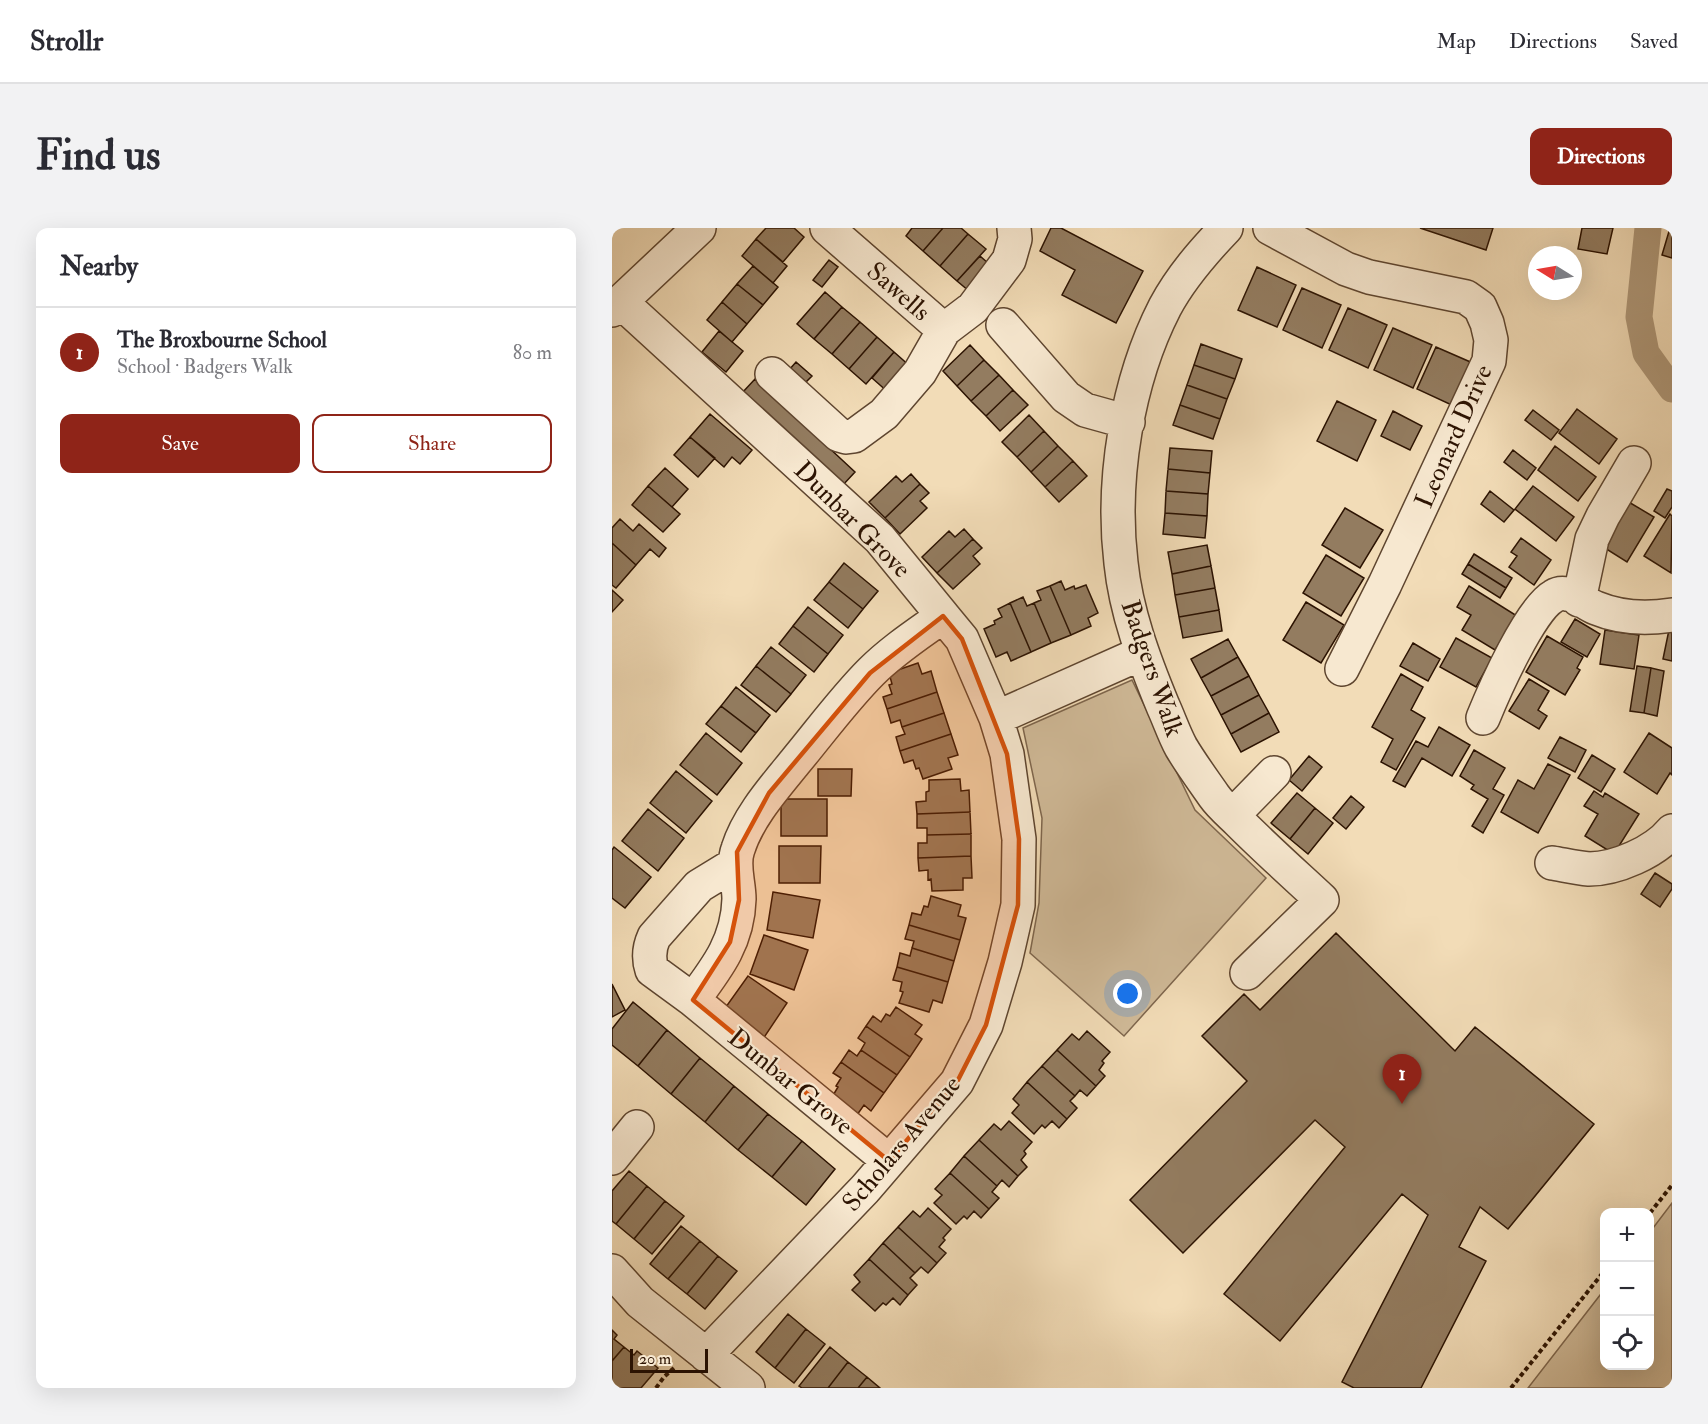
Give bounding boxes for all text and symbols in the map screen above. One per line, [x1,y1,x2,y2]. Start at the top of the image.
text: Strollr [30,24,103,59]
text: Map [1436,28,1476,55]
text: Directions [1509,28,1597,55]
text: Saved [1630,28,1678,55]
button: Directions [1530,128,1672,185]
text: Find us [36,130,160,182]
north arrow [1528,246,1582,300]
text: Nearby [60,251,138,283]
street label: Sawells [860,255,937,328]
text: The Broxbourne School [117,326,327,354]
text: 1 [76,340,83,365]
text: 80 m [513,340,552,365]
text: School · Badgers Walk [117,354,293,379]
street label: Leonard Drive [1408,360,1500,513]
button: Save [60,414,300,473]
button: Share [312,414,552,473]
street label: Dunbar Grove [787,455,917,585]
street label: Badgers Walk [1114,596,1191,741]
your location [1113,979,1142,1008]
street label: Dunbar Grove [721,1021,860,1142]
pin: 1 [1382,1054,1422,1104]
street label: Scholars Avenue [836,1069,968,1218]
map controls [1600,1208,1654,1370]
button: + [1600,1208,1654,1262]
button: − [1600,1262,1654,1316]
button: locate [1600,1316,1654,1370]
scale bar [630,1346,708,1374]
text: 20 m [639,1349,671,1369]

